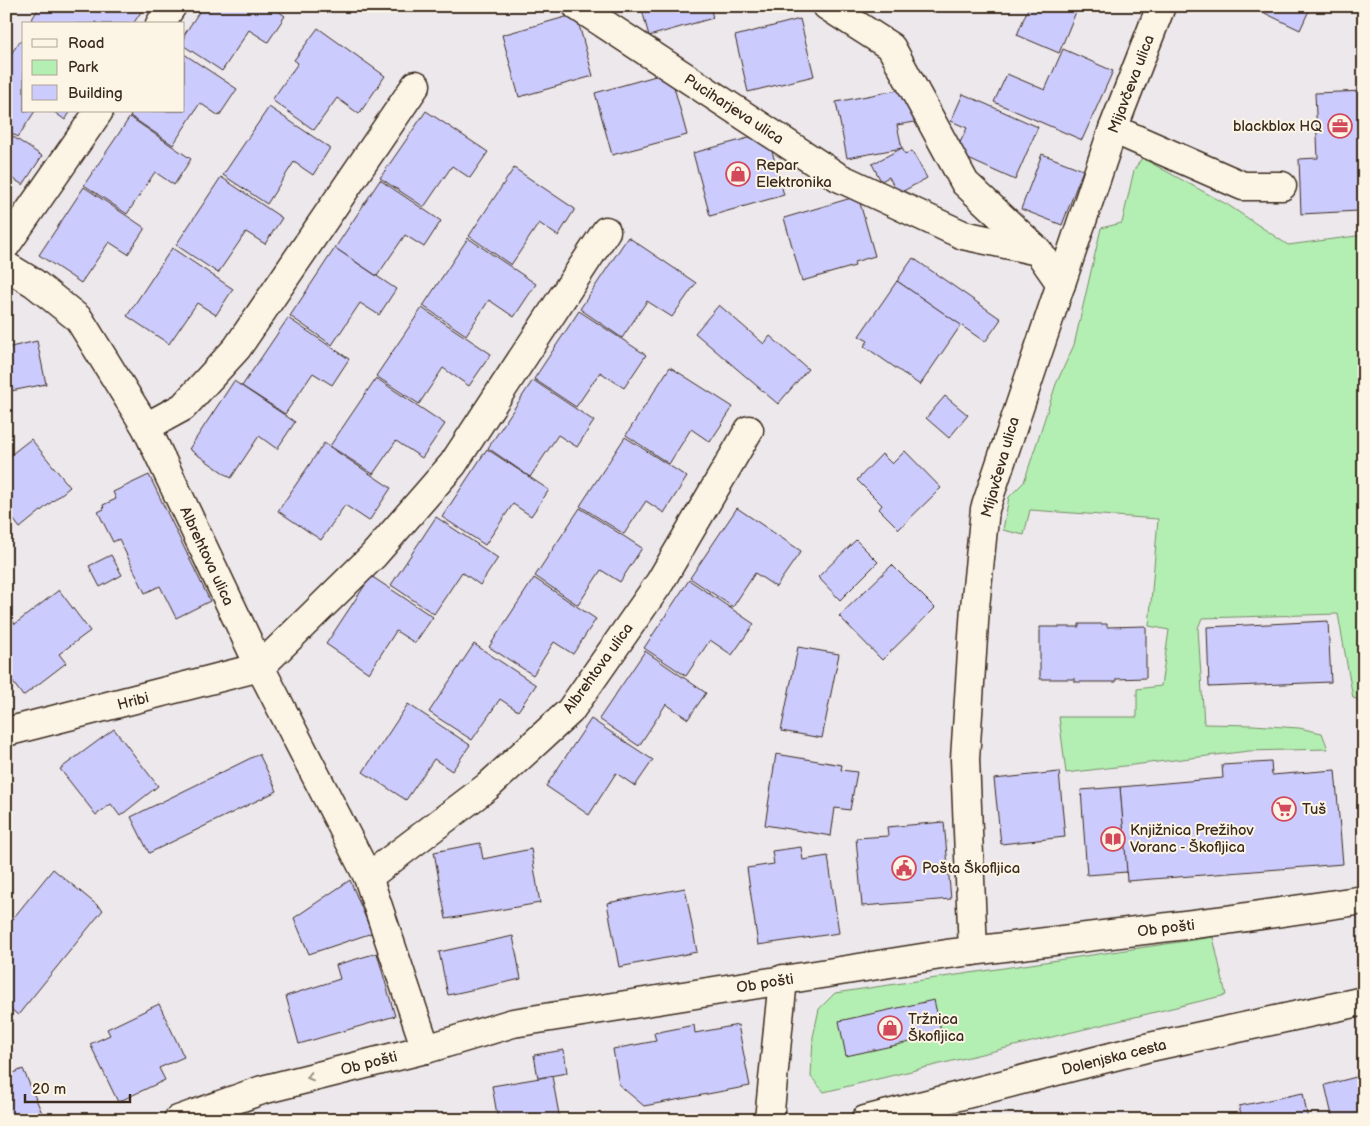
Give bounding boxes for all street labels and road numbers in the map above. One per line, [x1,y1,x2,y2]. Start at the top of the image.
street label: Mijavčeva ulica [1104,32,1159,136]
street label: Puciharjeva ulica [680,70,787,149]
street label: Mijavčeva ulica [977,415,1024,520]
street label: Albrehtova ulica [175,504,238,609]
street label: Albrehtova ulica [559,619,638,717]
street label: Hribi [115,688,151,715]
street label: Ob pošti [1136,916,1196,941]
street label: Ob pošti [735,970,795,997]
street label: Dolenjska cesta [1060,1035,1169,1080]
street label: Ob pošti [339,1047,399,1080]

